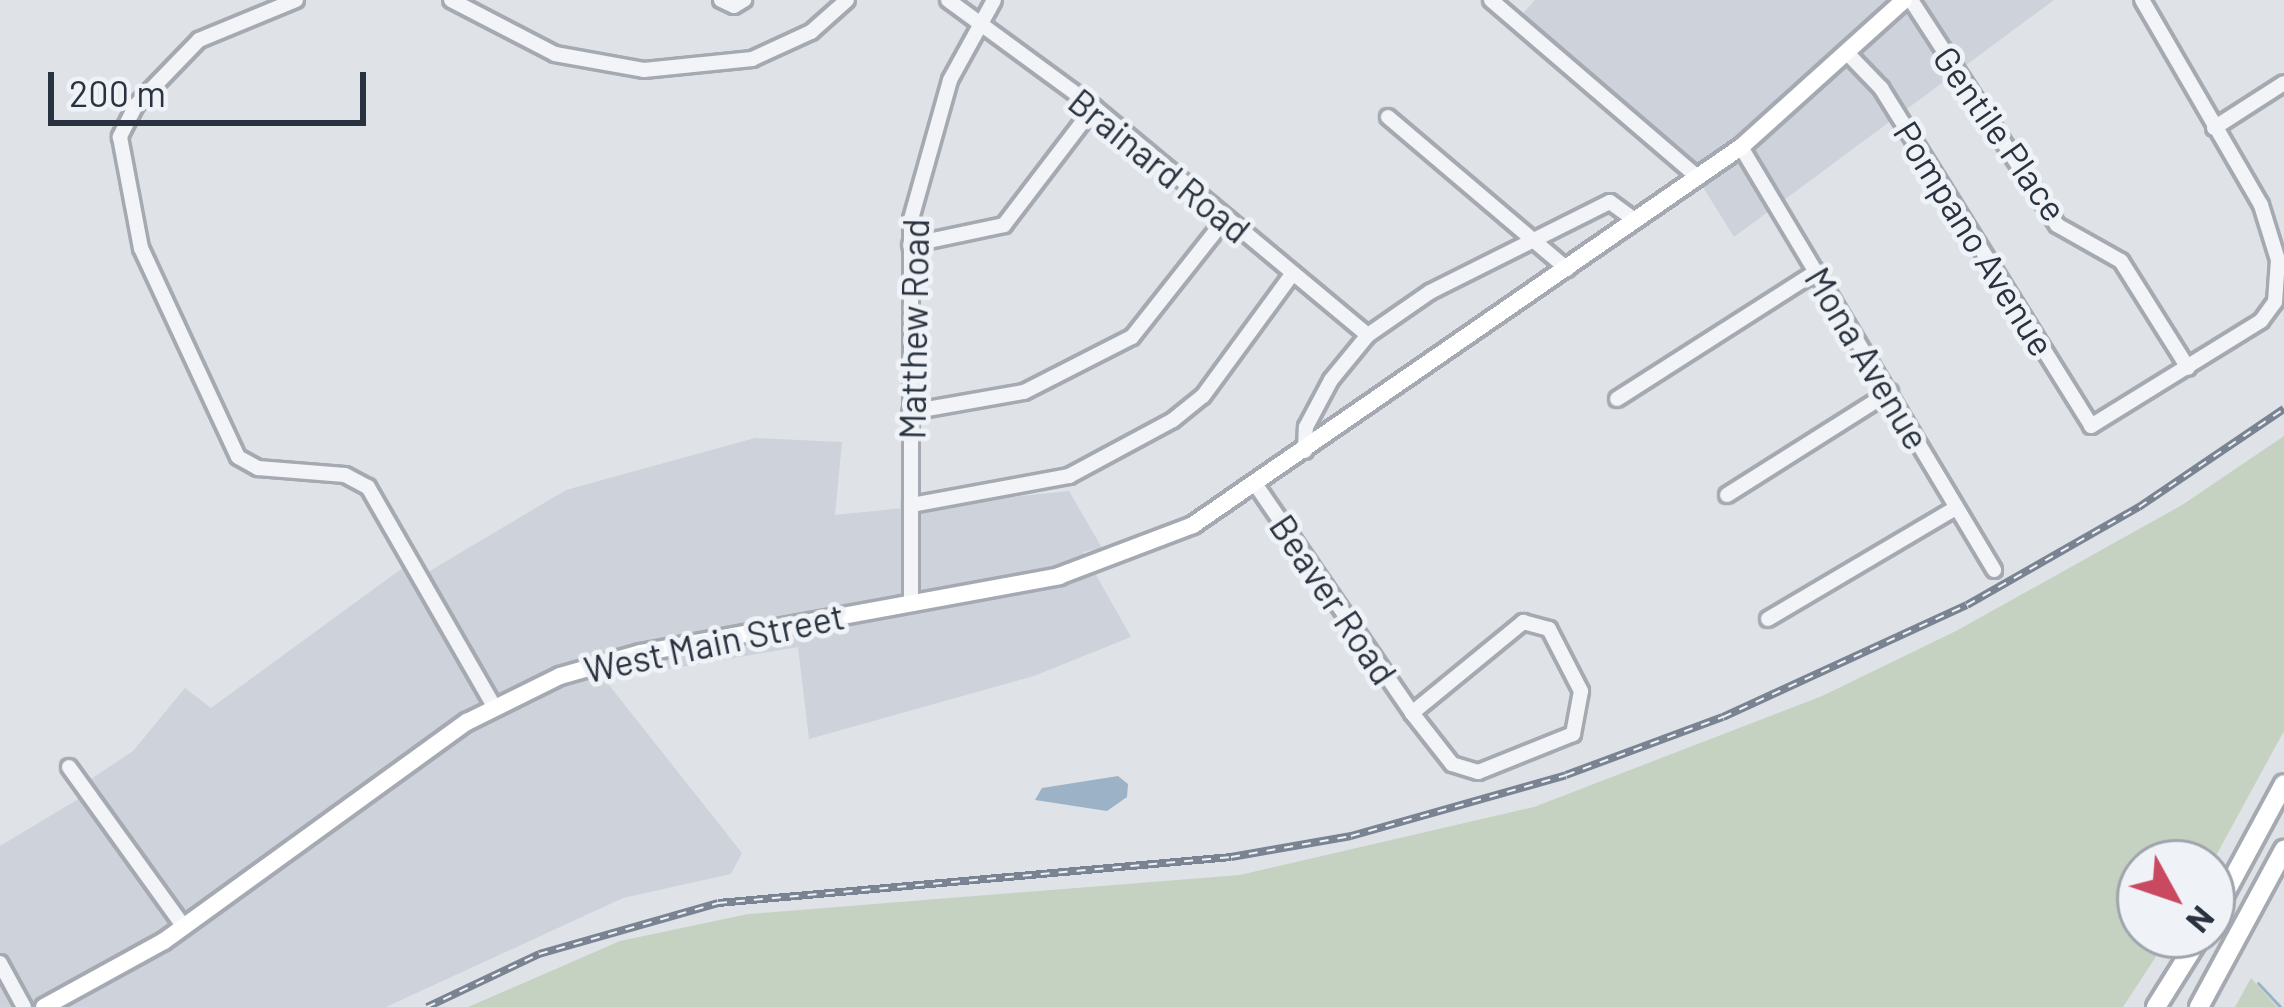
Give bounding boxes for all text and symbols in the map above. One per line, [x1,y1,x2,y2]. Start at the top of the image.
street label: Gentile Place [1925,37,2077,229]
scale bar [54,48,372,122]
text: 200 m [69,71,166,114]
street label: Brainard Road [1061,79,1259,251]
street label: Pompano Avenue [1885,113,2065,363]
street label: Matthew Road [889,218,937,440]
street label: Mona Avenue [1797,259,1939,457]
street label: Beaver Road [1261,506,1407,692]
street label: West Main Street [580,593,848,691]
north arrow [2116,839,2236,959]
text: N [2179,899,2224,941]

